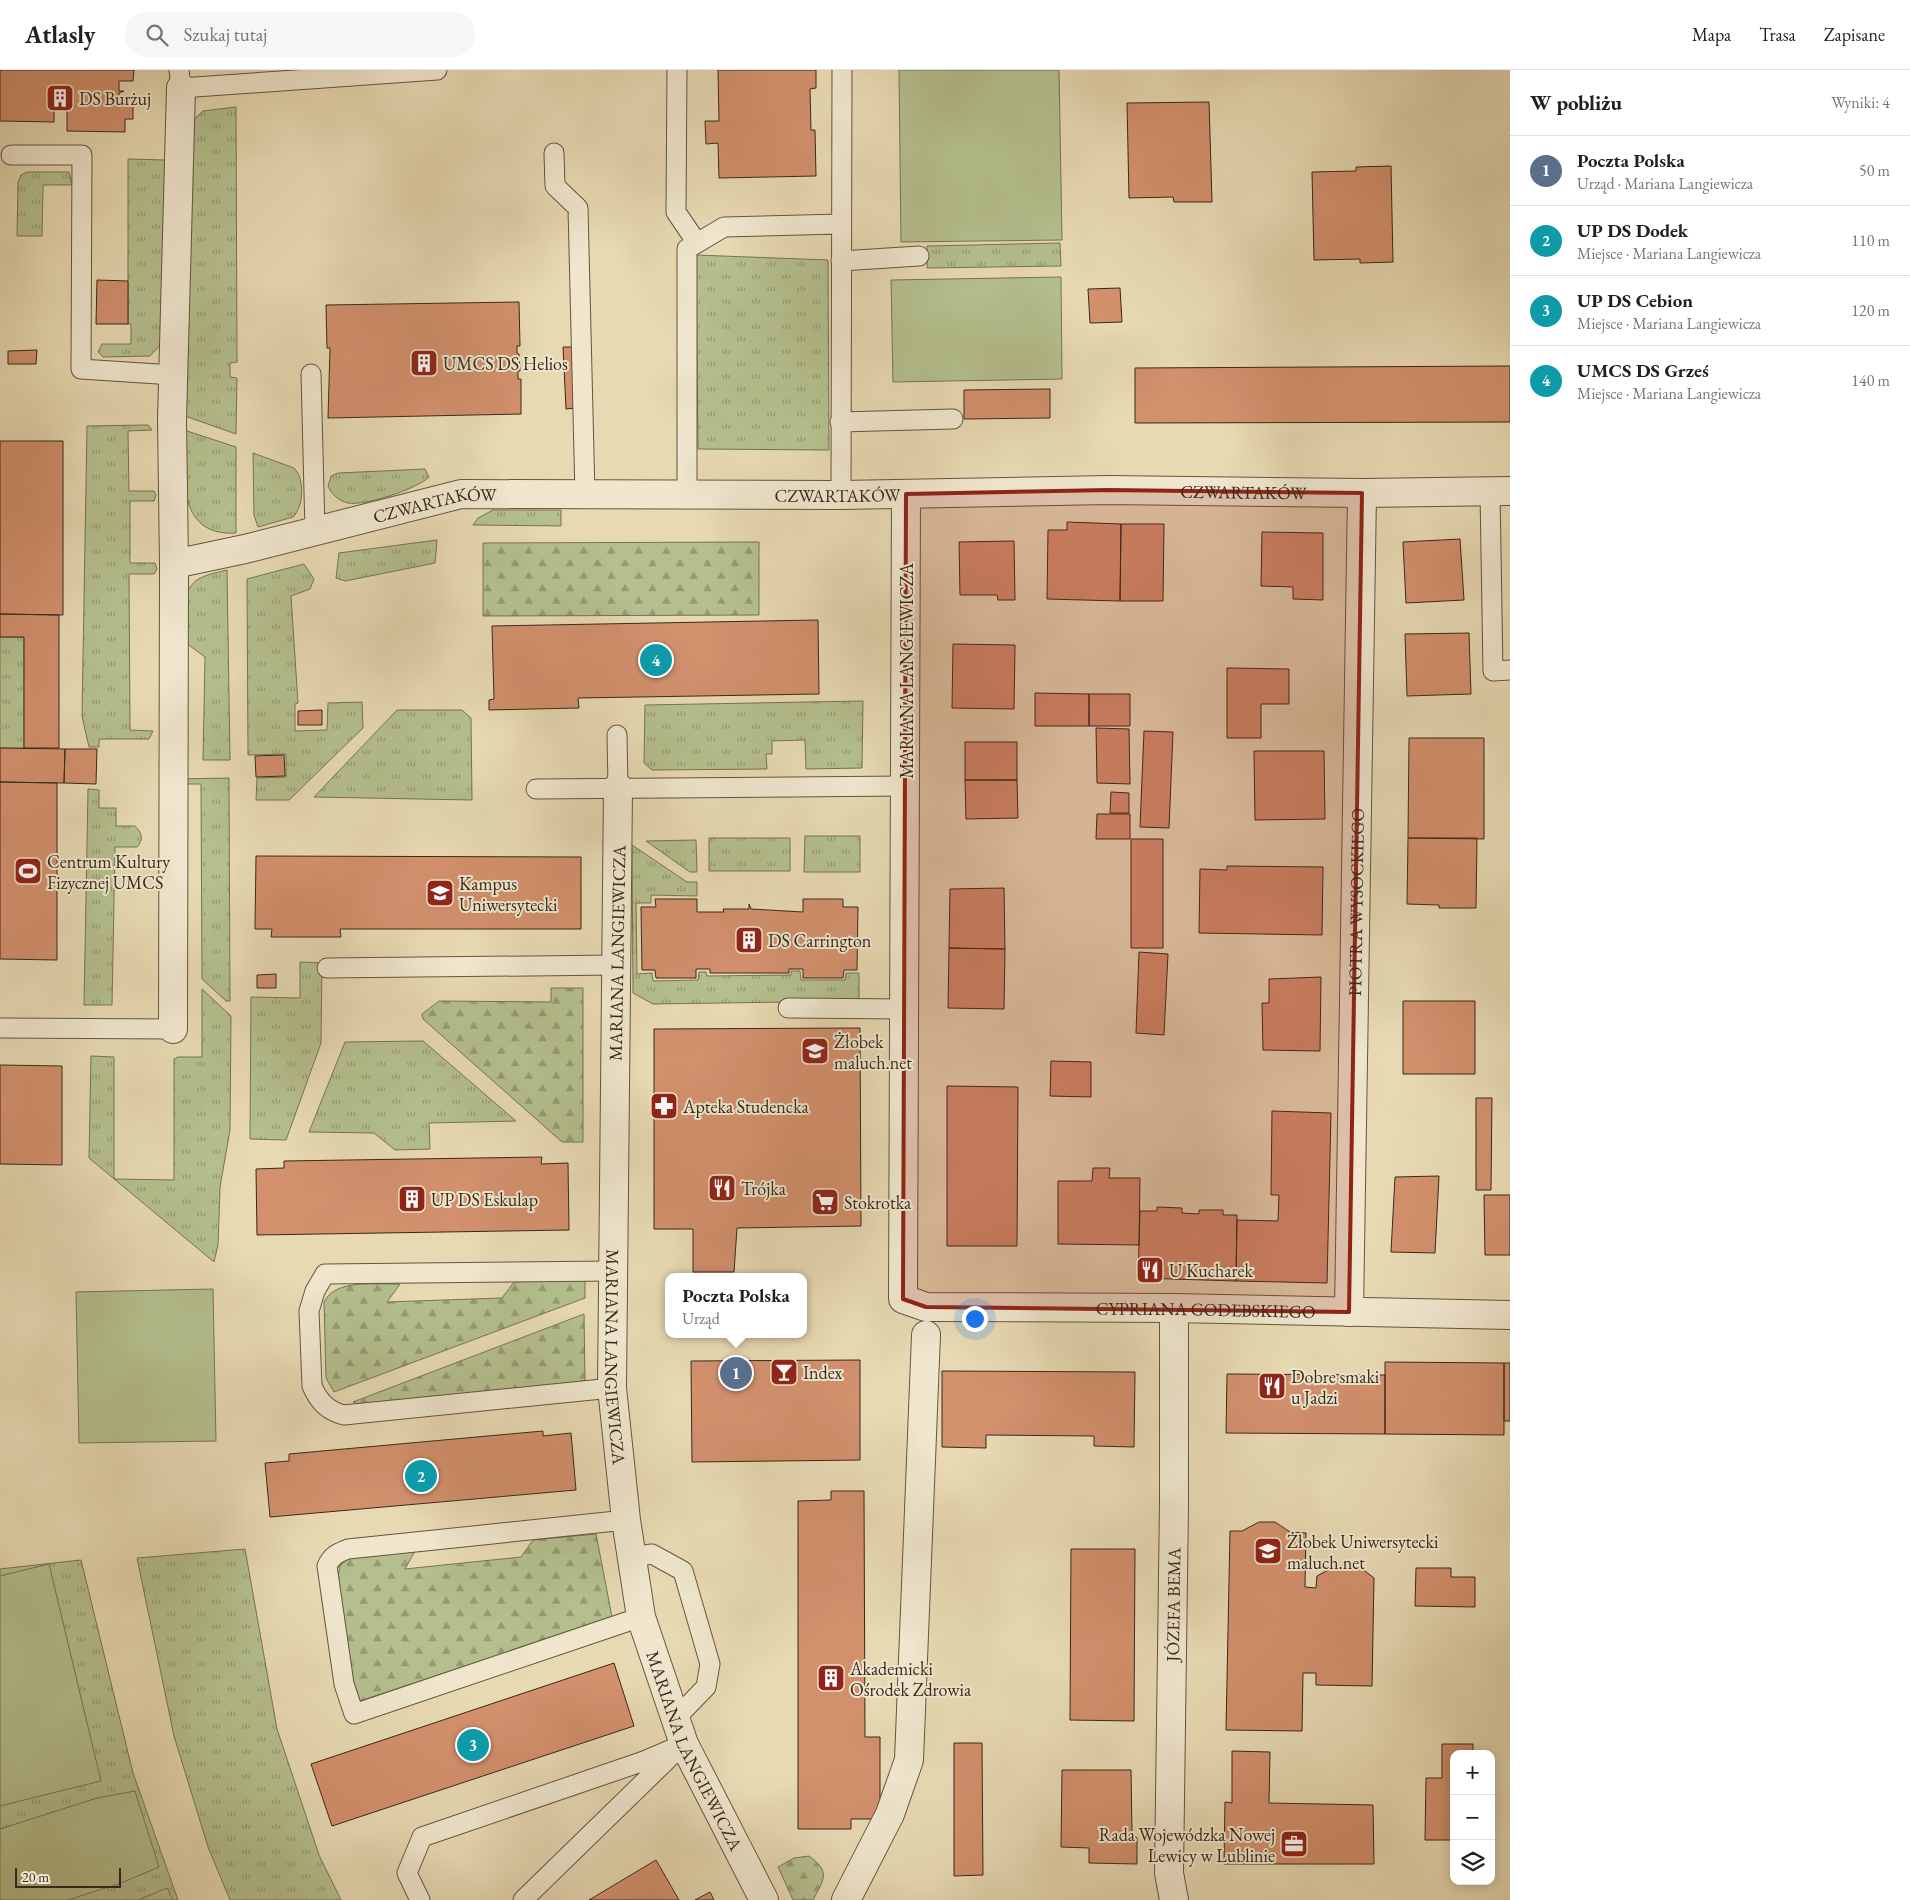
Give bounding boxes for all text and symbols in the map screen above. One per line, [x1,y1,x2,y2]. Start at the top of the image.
search box [125,12,475,57]
text: Atlasly [25,19,95,50]
icon: search [143,21,171,49]
text: Szukaj tutaj [183,22,267,47]
text: Mapa [1692,23,1731,46]
text: Trasa [1759,23,1796,46]
text: Zapisane [1824,23,1885,46]
building icon: DS Burżuj [45,83,75,113]
place label: DS Burżuj [79,87,151,110]
text: W pobliżu [1530,89,1622,116]
text: Wyniki: 4 [1831,92,1890,113]
text: Poczta Polska [1577,148,1685,173]
text: 1 [1542,160,1550,181]
text: 50 m [1859,160,1890,181]
text: Urząd · Mariana Langiewicza [1577,173,1753,194]
text: UP DS Dodek [1577,218,1688,243]
text: 2 [1542,230,1550,251]
text: 110 m [1851,230,1890,251]
text: Miejsce · Mariana Langiewicza [1577,243,1761,264]
text: UP DS Cebion [1577,288,1693,313]
text: 3 [1542,300,1550,321]
text: 120 m [1851,300,1890,321]
text: Miejsce · Mariana Langiewicza [1577,313,1761,334]
building icon: UMCS DS Helios [409,348,439,378]
place label: UMCS DS Helios [443,352,568,375]
text: UMCS DS Grześ [1577,358,1709,383]
text: 4 [1542,370,1550,391]
text: 140 m [1851,370,1890,391]
text: Miejsce · Mariana Langiewicza [1577,383,1761,404]
street label: CZWARTAKÓW [1180,479,1307,504]
street label: CZWARTAKÓW [370,481,497,527]
street label: CZWARTAKÓW [774,482,901,507]
street label: MARIANA LANGIEWICZA [895,563,918,779]
pin: 4 [640,641,672,679]
street label: PIOTRA WYSOCKIEGO [1343,808,1369,996]
street label: MARIANA LANGIEWICZA [604,844,630,1061]
place label: Centrum Kultury Fizycznej UMCS [47,850,170,894]
sports icon: Centrum Kultury Fizycznej UMCS [13,856,43,886]
place label: Kampus Uniwersytecki [459,872,558,916]
school or university icon: Kampus Uniwersytecki [425,878,455,908]
building icon: DS Carrington [734,925,764,955]
place label: DS Carrington [768,929,872,952]
place label: Żłobek maluch.net [834,1030,912,1074]
school or university icon: Żłobek maluch.net [800,1036,830,1066]
pharmacy icon: Apteka Studencka [649,1091,679,1121]
place label: Apteka Studencka [682,1095,810,1118]
restaurant icon: Trójka [707,1173,737,1203]
place label: Trójka [741,1177,787,1200]
building icon: UP DS Eskulap [397,1184,427,1214]
supermarket icon: Stokrotka [810,1187,840,1217]
place label: UP DS Eskulap [431,1188,538,1211]
place label: Stokrotka [844,1191,912,1214]
street label: MARIANA LANGIEWICZA [600,1249,632,1466]
restaurant icon: U Kucharek [1135,1255,1165,1285]
place label: U Kucharek [1169,1259,1253,1282]
popup [665,1273,807,1338]
text: Poczta Polska [682,1283,790,1308]
street label: CYPRIANA GODEBSKIEGO [1096,1296,1316,1322]
your location [962,1306,988,1332]
text: Urząd [682,1308,720,1329]
pin: 1 [720,1354,752,1392]
bar icon: Index [769,1357,799,1387]
place label: Index [803,1361,842,1384]
place label: Dobre smaki u Jadzi [1291,1365,1380,1409]
restaurant icon: Dobre smaki u Jadzi [1257,1371,1287,1401]
pin: 2 [405,1457,437,1495]
place label: Żłobek Uniwersytecki maluch.net [1287,1530,1439,1574]
school or university icon: Żłobek Uniwersytecki maluch.net [1253,1536,1283,1566]
street label: JÓZEFA BEMA [1160,1547,1185,1664]
street label: MARIANA LANGIEWICZA [642,1648,748,1855]
place label: Akademicki Ośrodek Zdrowia [849,1657,972,1701]
building icon: Akademicki Ośrodek Zdrowia [816,1663,846,1693]
pin: 3 [457,1726,489,1764]
map controls [1450,1750,1495,1885]
button: + [1450,1750,1495,1795]
button: − [1450,1795,1495,1840]
place label: Rada Wojewódzka Nowej Lewicy w Lublinie [1099,1823,1275,1867]
office icon: Rada Wojewódzka Nowej Lewicy w Lublinie [1279,1829,1309,1859]
button: layers [1450,1840,1495,1885]
scale bar [15,1865,121,1888]
text: 20 m [22,1868,49,1886]

